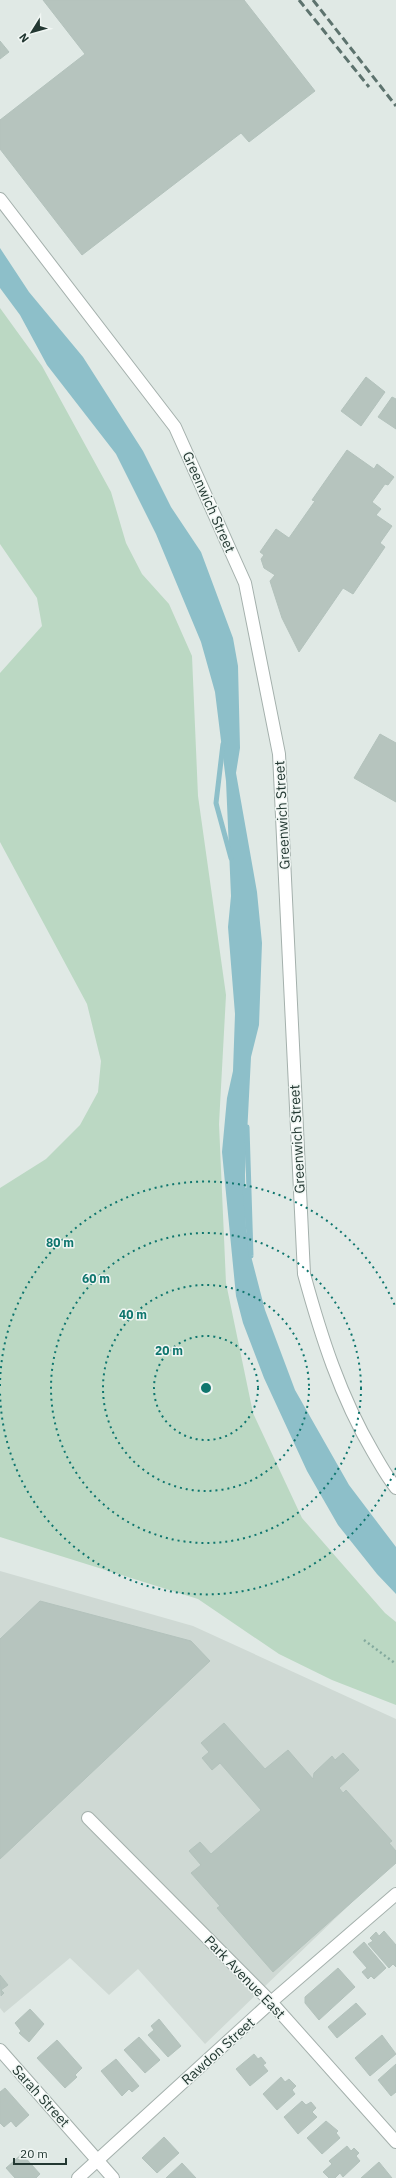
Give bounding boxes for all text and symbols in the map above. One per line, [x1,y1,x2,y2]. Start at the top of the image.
north arrow [12,12,52,52]
text: N [16,31,32,45]
street label: Greenwich Street [179,449,239,556]
street label: Greenwich Street [270,760,294,870]
street label: Greenwich Street [285,1084,309,1194]
text: 80 m [46,1235,74,1250]
text: 60 m [82,1271,110,1286]
text: 40 m [119,1307,147,1322]
text: 20 m [155,1343,183,1358]
centre of rings [199,1381,213,1395]
street label: Park Avenue East [201,1932,289,2023]
street label: Rawdon Street [178,2013,258,2089]
street label: Sarah Street [8,2061,74,2131]
scale bar [14,2140,66,2166]
text: 20 m [20,2146,48,2161]

